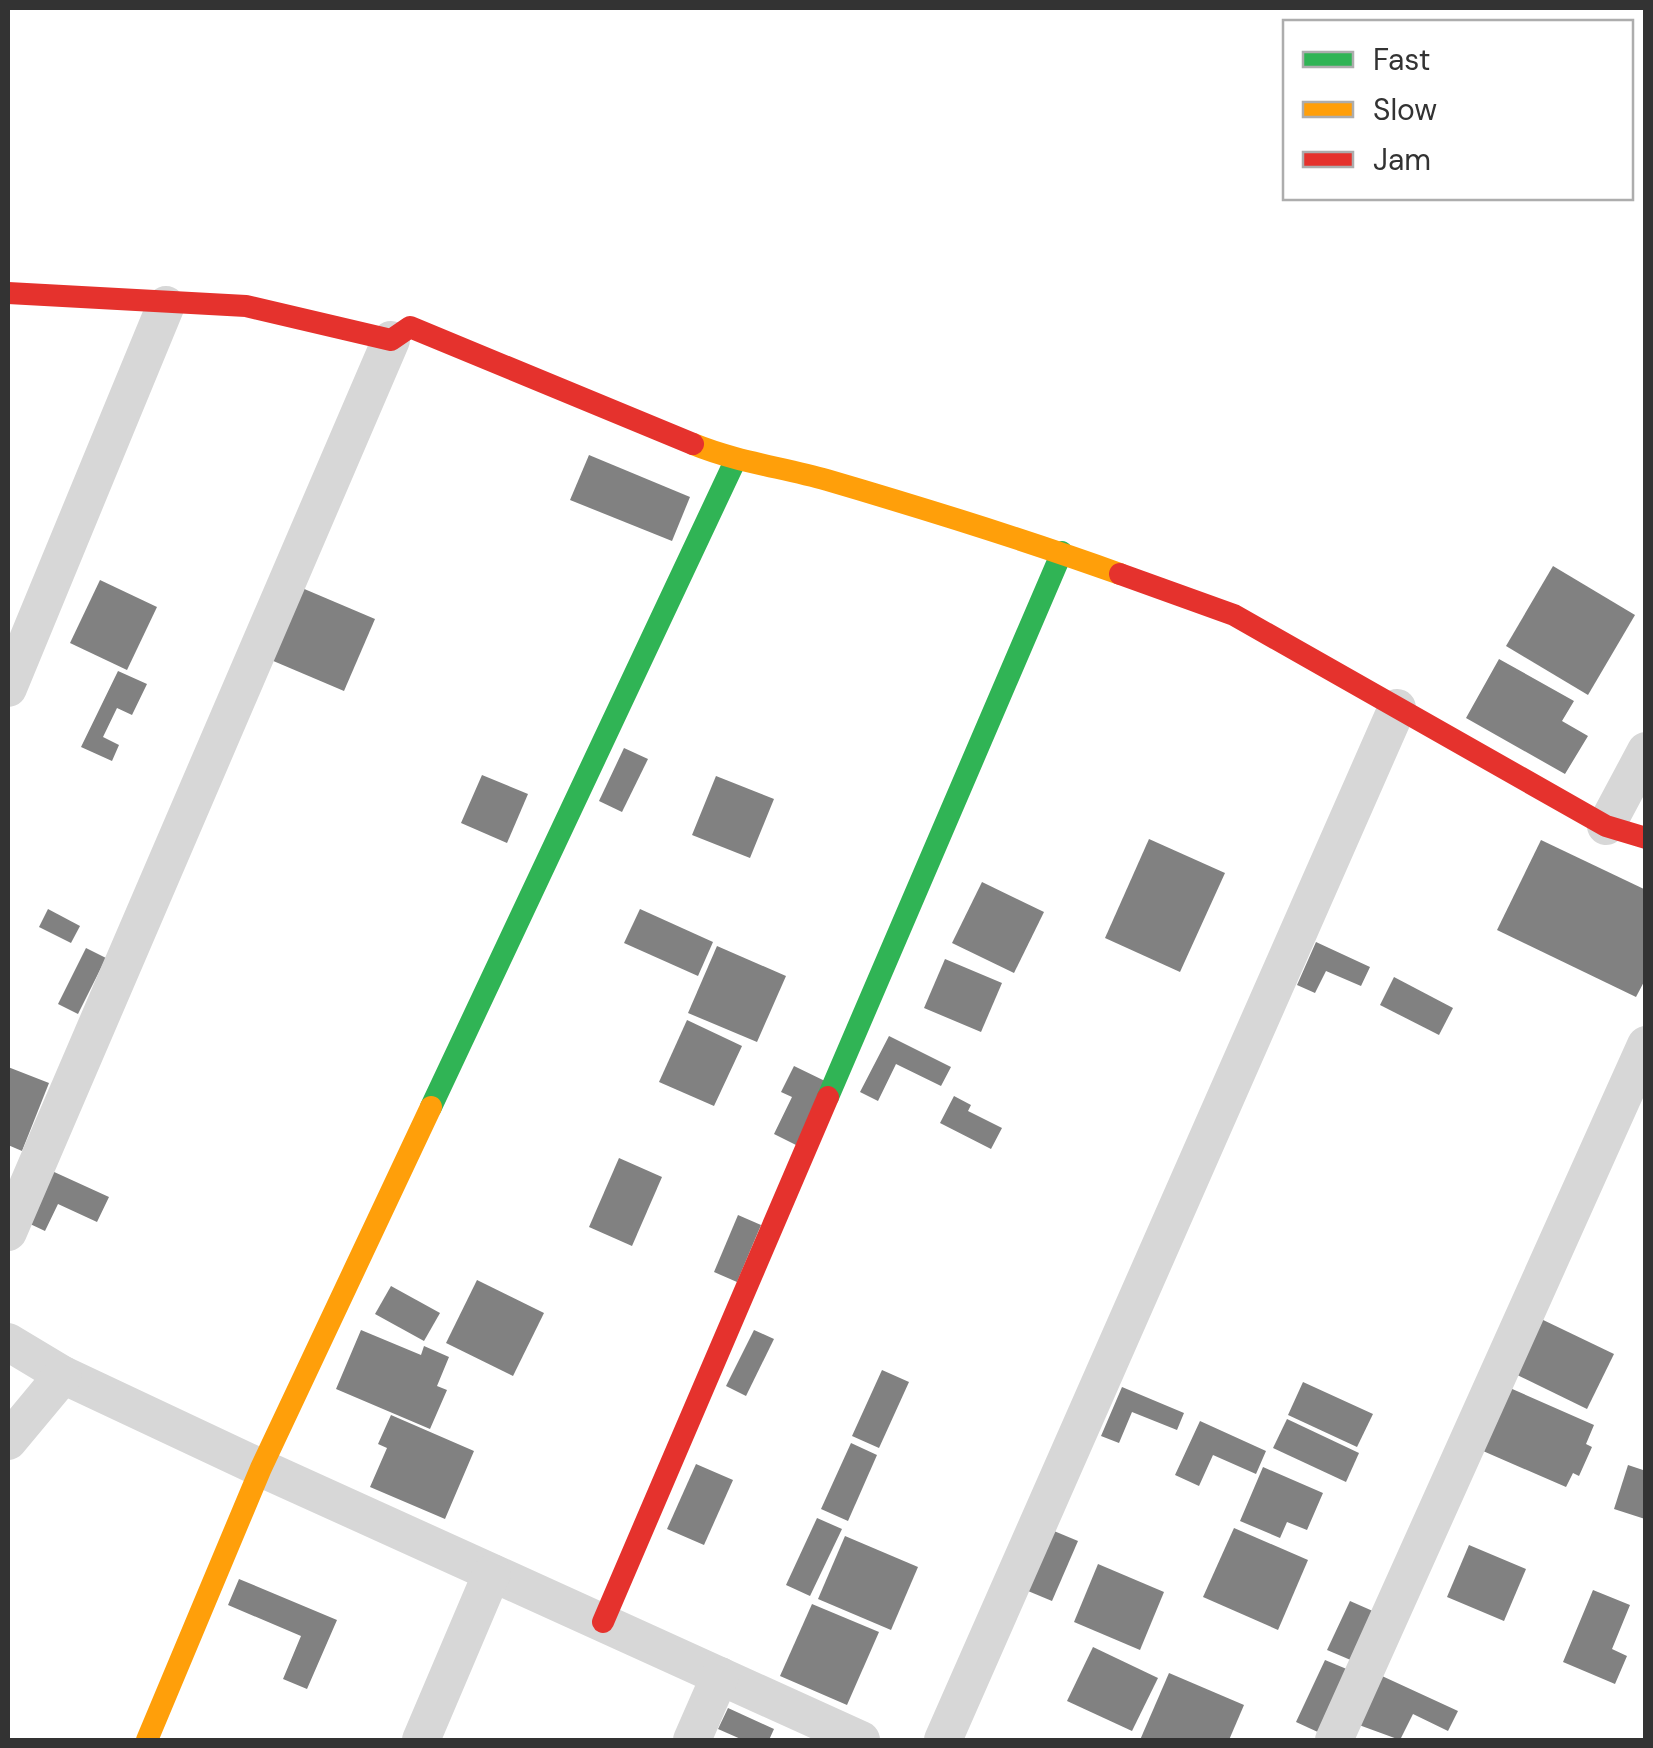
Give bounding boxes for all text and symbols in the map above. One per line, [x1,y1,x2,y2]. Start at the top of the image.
legend [1283,20,1633,200]
text: Fast [1373,40,1431,79]
text: Slow [1373,90,1437,129]
text: Jam [1373,140,1431,179]

